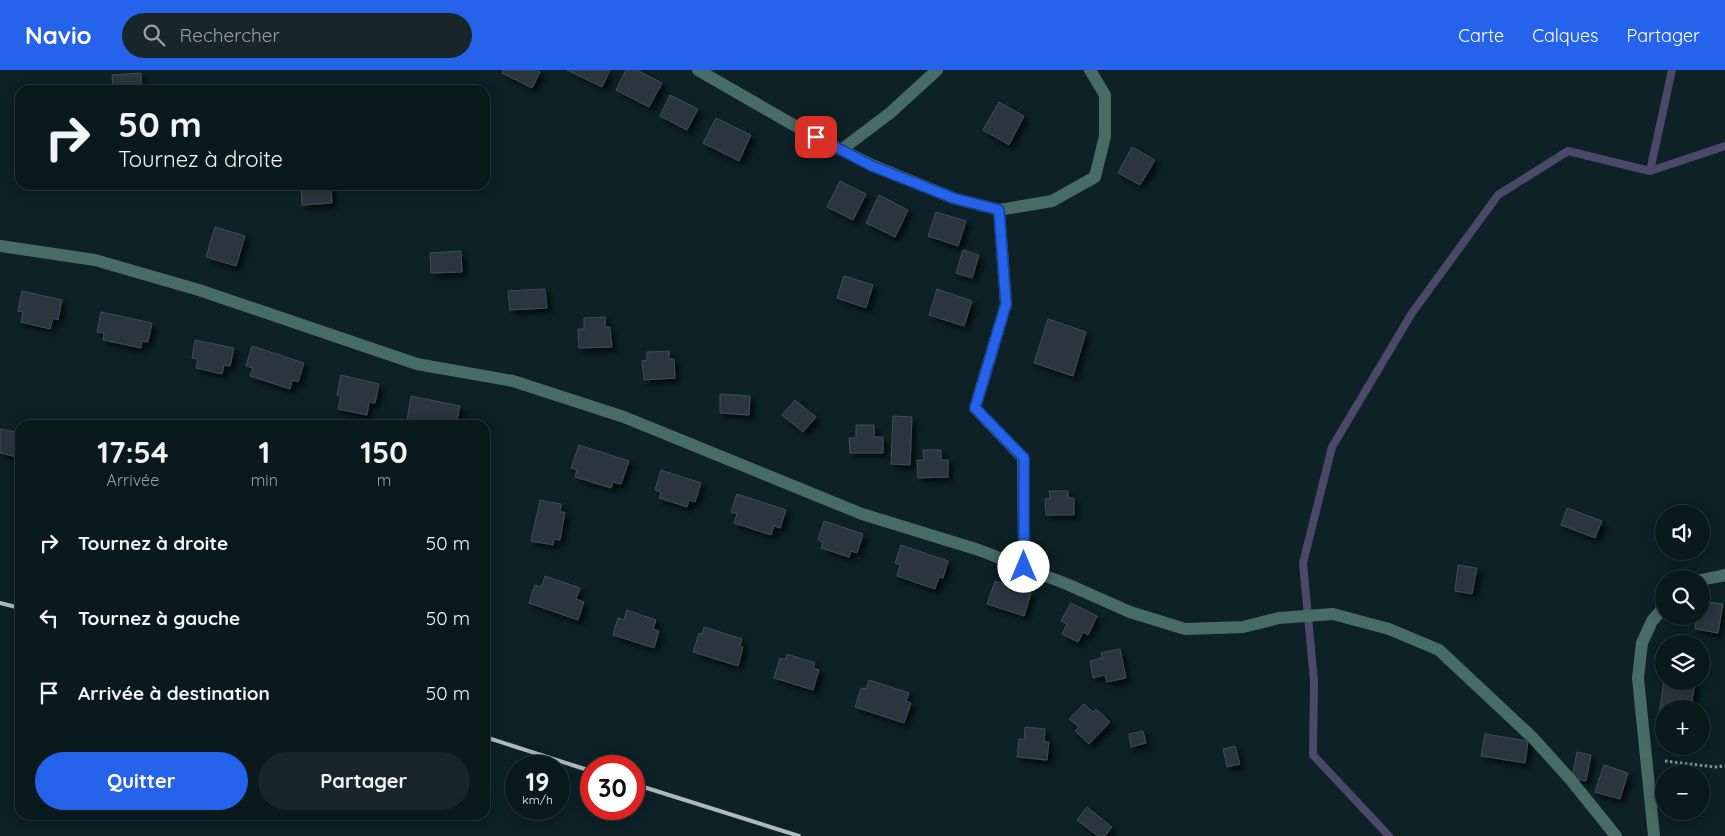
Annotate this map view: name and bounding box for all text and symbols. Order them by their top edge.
search box [122,13,472,58]
text: Navio [25,20,92,50]
icon: search [140,21,168,49]
text: Rechercher [180,23,280,47]
text: Carte [1458,24,1504,47]
text: Calques [1532,24,1599,47]
text: Partager [1627,24,1700,47]
text: 50 m [118,102,202,146]
icon: right [35,105,100,170]
pin [795,116,837,158]
icon: arrive [802,123,830,151]
text: Tournez à droite [118,145,283,173]
text: 17:54 [97,433,169,471]
text: 1 [259,433,270,471]
text: 150 [360,433,408,471]
text: Arrivée [107,470,159,490]
text: min [251,470,278,490]
text: m [377,470,391,490]
map controls [1655,505,1710,820]
button: sound [1655,505,1710,560]
icon: right [35,529,63,557]
text: Tournez à droite [78,531,228,555]
text: 50 m [426,531,470,555]
position arrow [997,540,1049,592]
button: search [1655,570,1710,625]
icon: left [35,604,63,632]
text: Tournez à gauche [78,606,240,630]
text: 50 m [426,606,470,630]
button: layers [1655,635,1710,690]
icon: arrive [35,679,63,707]
text: Arrivée à destination [78,681,270,705]
text: 50 m [426,681,470,705]
button: + [1655,700,1710,755]
button: Quitter [35,752,248,810]
button: Partager [258,752,470,810]
speed limit sign: 30 [580,755,645,820]
button: − [1655,765,1710,820]
text: 19 [526,766,549,797]
text: km/h [522,792,553,807]

